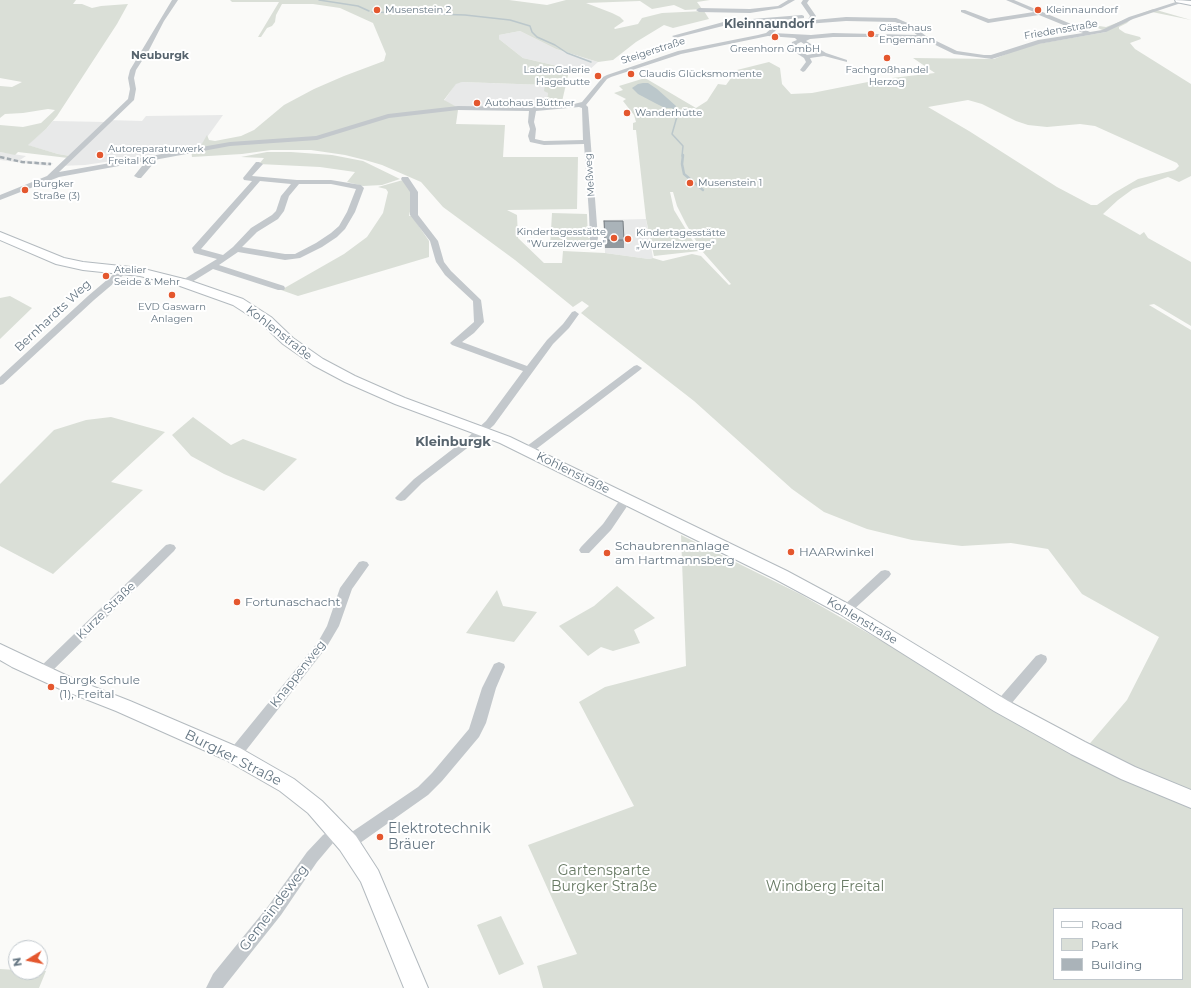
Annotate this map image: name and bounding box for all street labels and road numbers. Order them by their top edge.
street label: Friedensstraße [1023,18,1099,42]
street label: Steigerstraße [619,35,687,67]
street label: Meßweg [582,153,598,197]
street label: Bernhardts Weg [12,277,94,355]
street label: Kohlenstraße [243,303,315,363]
street label: Kohlenstraße [534,449,612,497]
street label: Kurze Straße [73,579,139,643]
street label: Kohlenstraße [824,594,900,648]
street label: Knappenweg [267,638,329,710]
street label: Burgker Straße [182,726,284,790]
street label: Gemeindeweg [236,862,312,954]

